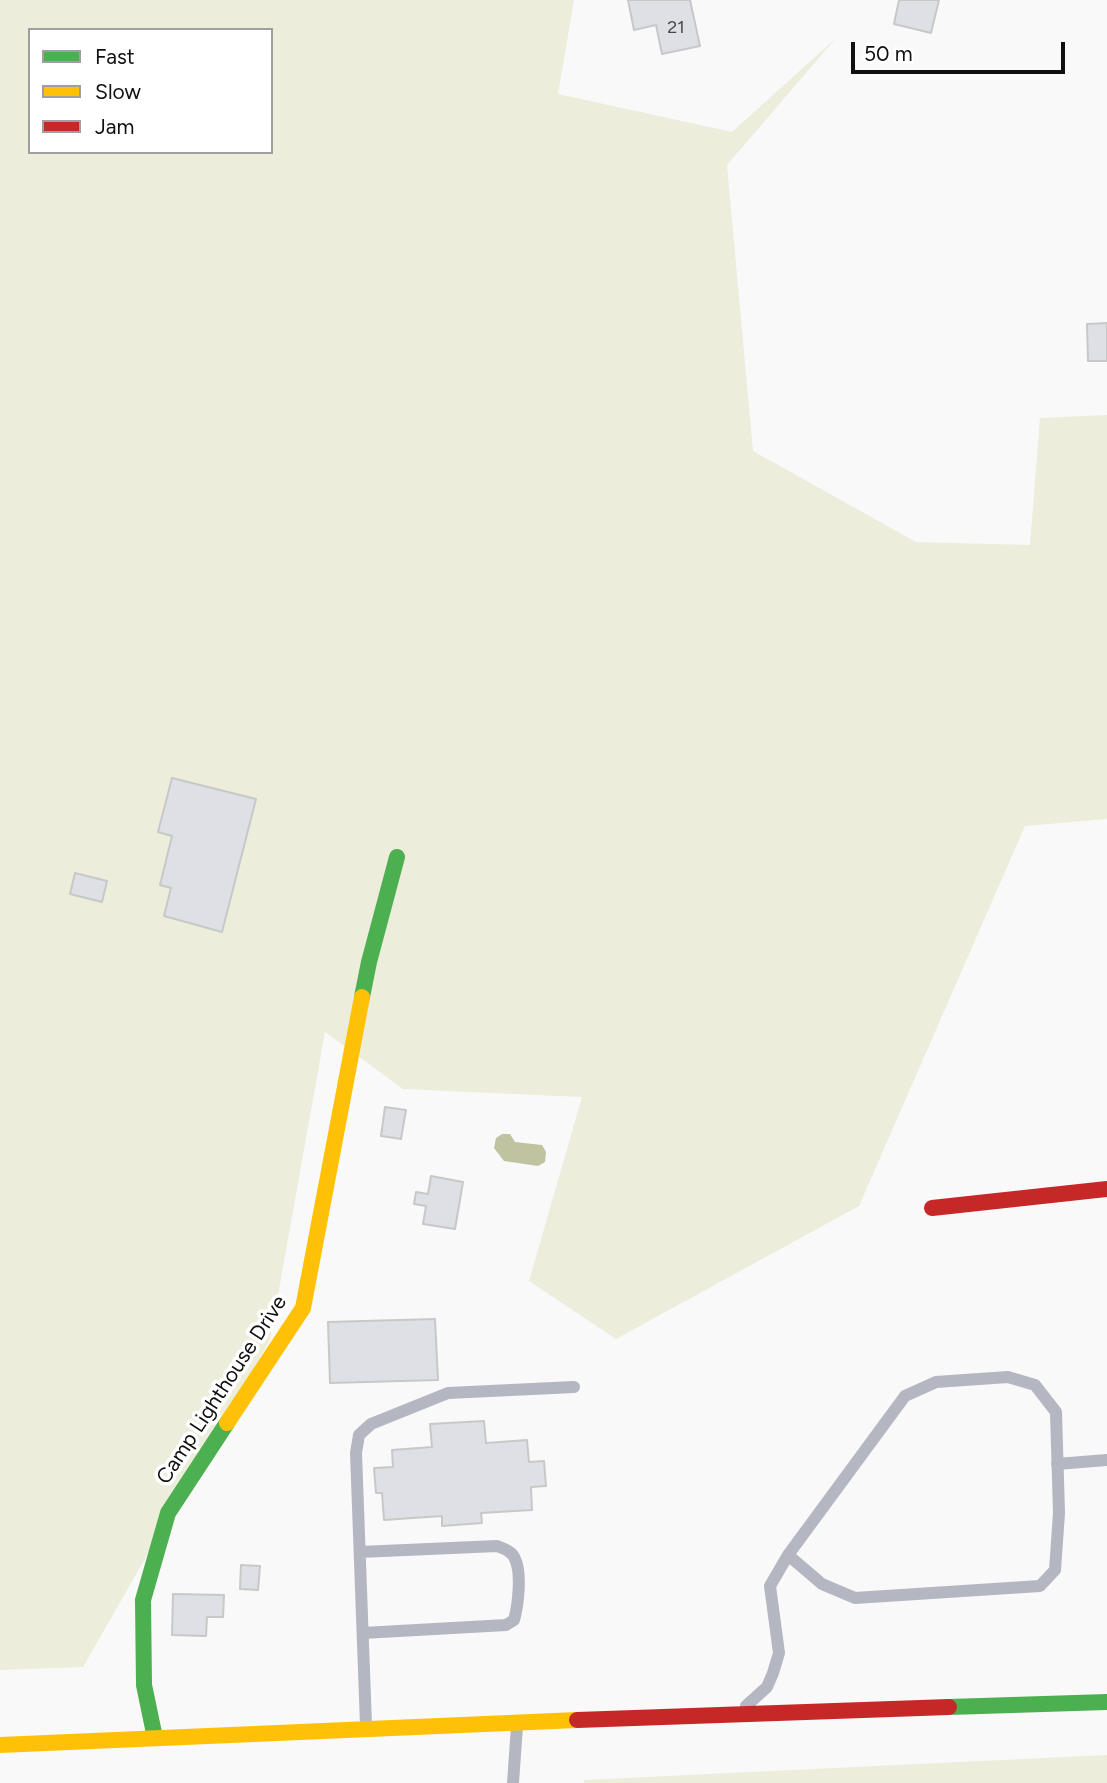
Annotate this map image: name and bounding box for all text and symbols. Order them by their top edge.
house number: 21 [667,17,685,39]
legend [28,28,273,154]
scale bar [855,28,1068,72]
text: 50 m [864,41,913,66]
text: Fast [95,44,135,69]
text: Slow [95,79,141,104]
text: Jam [95,114,134,139]
street label: Camp Lighthouse Drive [152,1291,292,1489]

